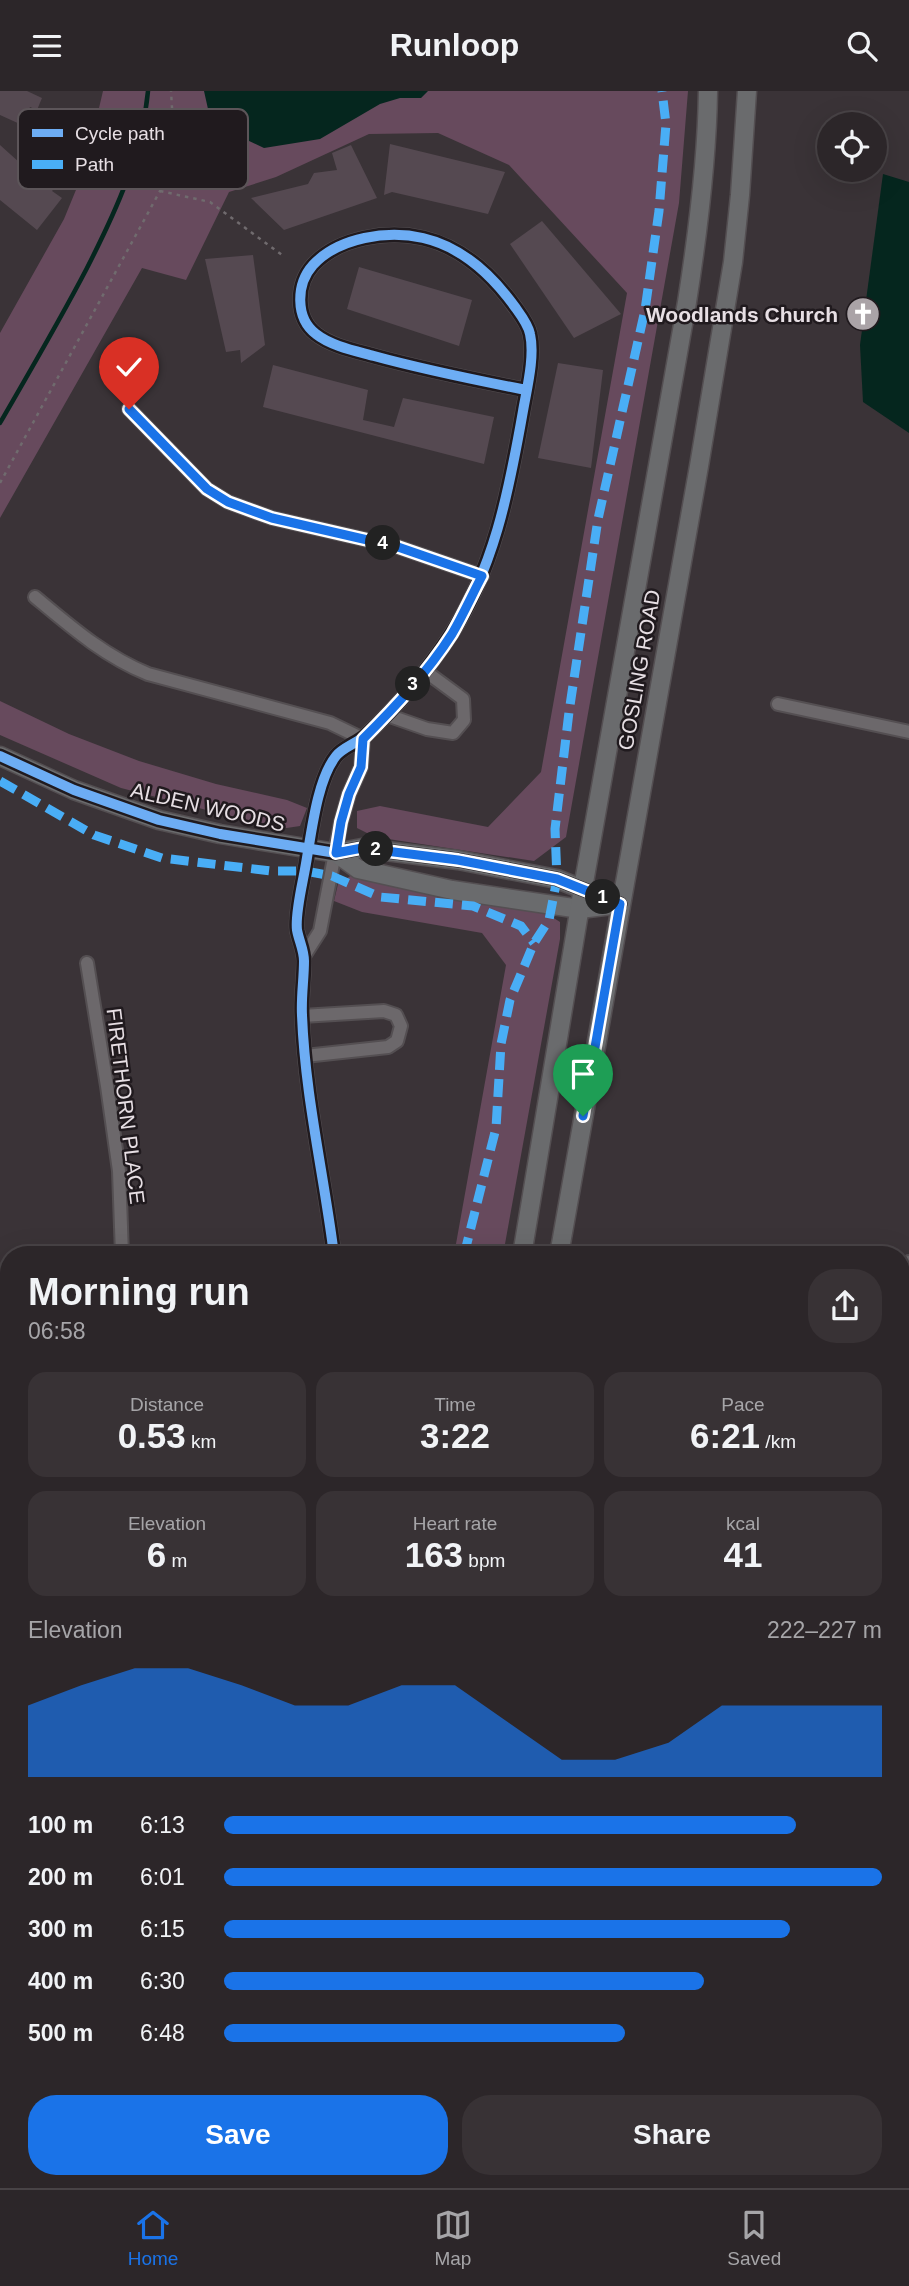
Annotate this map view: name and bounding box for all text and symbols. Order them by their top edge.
icon: menu [28,27,66,65]
text: Runloop [390,27,519,63]
icon: search [843,27,881,65]
legend [18,109,248,189]
map controls [817,112,887,182]
button: locate [817,112,887,182]
text: Cycle path [75,123,165,144]
text: Path [75,154,114,175]
church icon: Woodlands Church [844,295,882,333]
place label: Woodlands Church [646,303,838,326]
pin [99,337,159,409]
icon: check [110,348,148,386]
pin: 4 [366,525,400,561]
text: 4 [377,532,388,553]
street label: GOSLING ROAD [614,588,664,752]
pin: 3 [396,667,430,701]
text: 3 [407,673,418,694]
street label: ALDEN WOODS [129,778,287,836]
pin: 2 [358,831,394,867]
text: 2 [370,838,381,859]
pin: 1 [586,879,620,915]
text: 1 [597,886,608,907]
street label: FIRETHORN PLACE [103,1007,149,1205]
pin [553,1044,613,1116]
icon: arrive [564,1055,602,1093]
button: share [808,1269,882,1343]
text: Morning run [28,1271,250,1313]
text: 06:58 [28,1318,86,1344]
text: Distance [130,1394,204,1415]
text: Time [434,1394,476,1415]
text: Pace [721,1394,765,1415]
text: 0.53 [118,1416,186,1455]
text: 3:22 [420,1416,490,1455]
text: 6:21 [690,1416,760,1455]
text: km [186,1431,216,1452]
text: /km [760,1431,796,1452]
text: Elevation [128,1513,206,1534]
text: Heart rate [413,1513,497,1534]
text: kcal [726,1513,760,1534]
text: 6 [147,1535,166,1574]
text: 163 [405,1535,463,1574]
text: 41 [724,1535,762,1574]
text: m [166,1550,187,1571]
text: bpm [463,1550,505,1571]
text: Elevation [28,1617,123,1643]
text: 222–227 m [767,1617,882,1643]
text: 100 m [28,1812,93,1838]
text: 6:13 [140,1812,185,1838]
text: 200 m [28,1864,93,1890]
text: 6:01 [140,1864,185,1890]
text: 300 m [28,1916,93,1942]
text: 6:15 [140,1916,185,1942]
text: 400 m [28,1968,93,1994]
text: 6:30 [140,1968,185,1994]
text: 500 m [28,2020,93,2046]
text: 6:48 [140,2020,185,2046]
button: Save [28,2095,448,2175]
button: Share [462,2095,882,2175]
tab: Home [128,2206,178,2270]
tab: Map [434,2206,472,2270]
tab: Saved [727,2206,781,2270]

